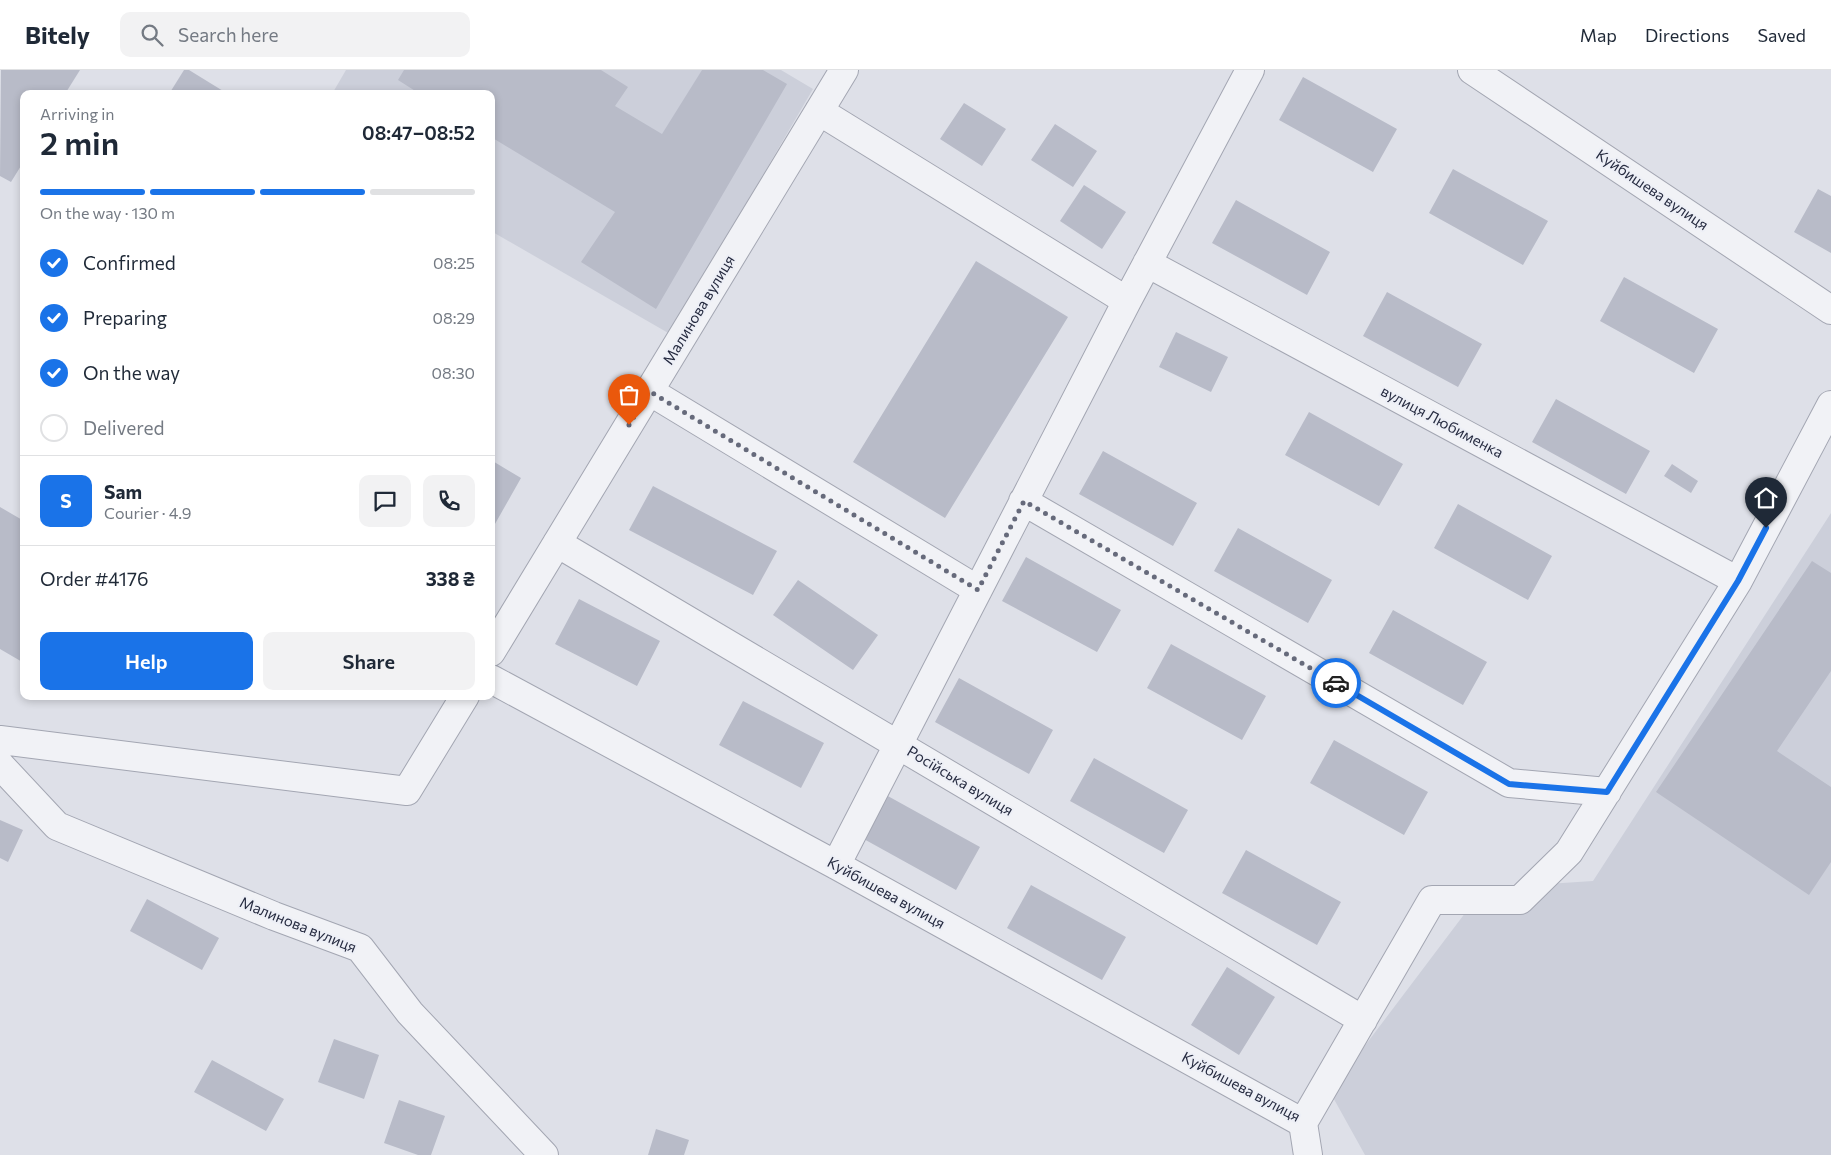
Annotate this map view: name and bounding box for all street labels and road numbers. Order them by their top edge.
street label: Куйбишева вулиця [1593,145,1712,233]
street label: Малинова вулиця [658,252,738,367]
street label: вулиця Любименка [1378,381,1507,461]
street label: Російська вулиця [904,741,1017,819]
street label: Куйбишева вулиця [825,852,948,932]
street label: Малинова вулиця [237,892,359,956]
street label: Куйбишева вулиця [1179,1047,1304,1125]

